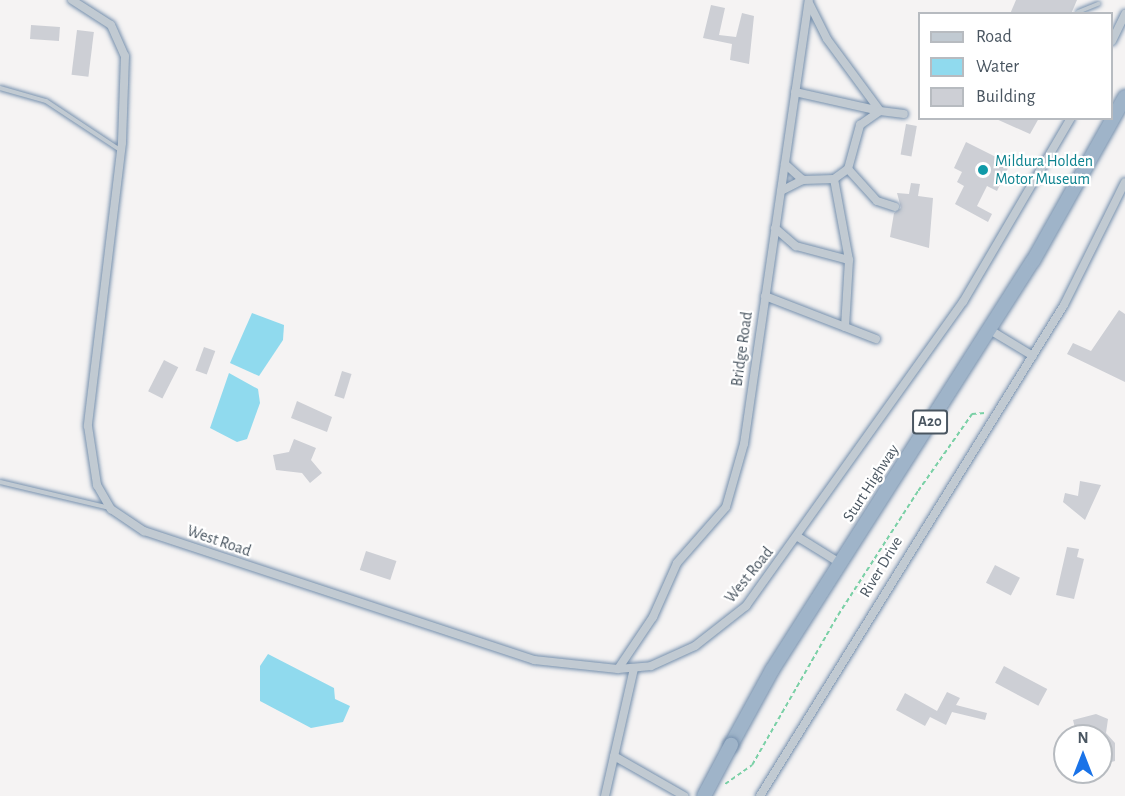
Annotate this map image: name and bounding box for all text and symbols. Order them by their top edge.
legend [918,12,1113,120]
text: Road [976,28,1012,46]
text: Water [976,58,1019,76]
text: Building [976,88,1035,106]
place label: Mildura Holden Motor Museum [995,151,1093,189]
marker: Mildura Holden Motor Museum [976,163,990,177]
street label: Bridge Road [727,310,757,388]
road number: A20 [912,410,948,434]
street label: Sturt Highway [839,441,903,525]
street label: West Road [184,521,254,561]
street label: River Drive [855,533,907,601]
street label: West Road [721,543,777,607]
north arrow [1053,724,1113,784]
text: N [1077,730,1089,746]

